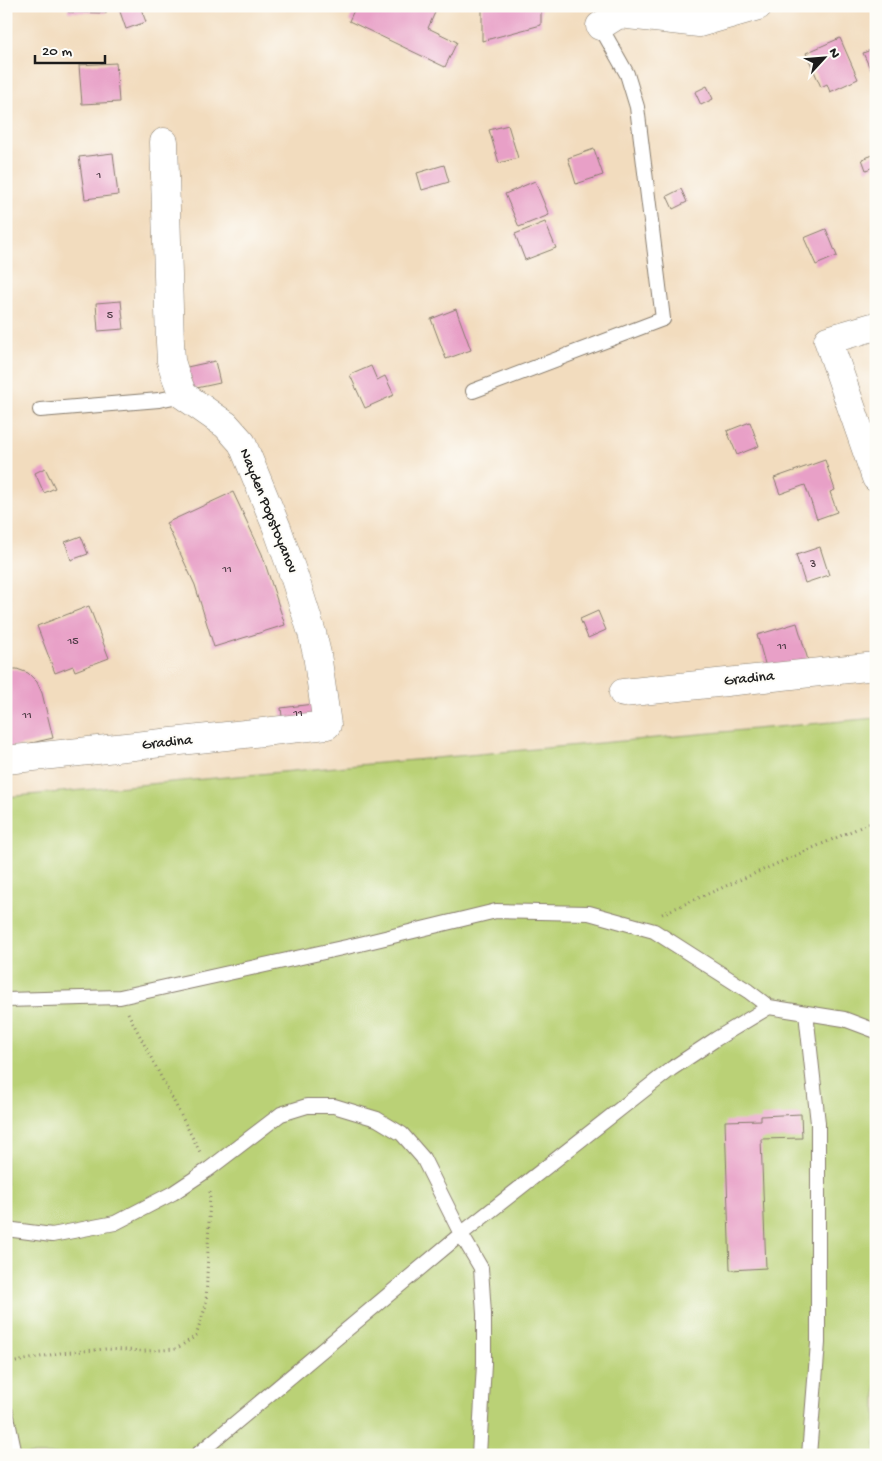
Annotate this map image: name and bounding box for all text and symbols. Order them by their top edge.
scale bar [35,32,105,64]
north arrow [800,32,850,82]
text: 20 m [42,43,72,61]
text: N [824,46,843,61]
house number: 1 [96,169,102,183]
house number: 5 [107,309,113,323]
street label: Nayden Popstoyanov [235,446,301,576]
house number: 3 [809,558,816,572]
house number: 11 [221,563,232,577]
house number: 15 [66,635,79,649]
house number: 11 [776,640,787,654]
street label: Gradina [723,667,776,691]
house number: 11 [292,707,303,721]
house number: 11 [21,709,32,723]
street label: Gradina [141,731,194,755]

